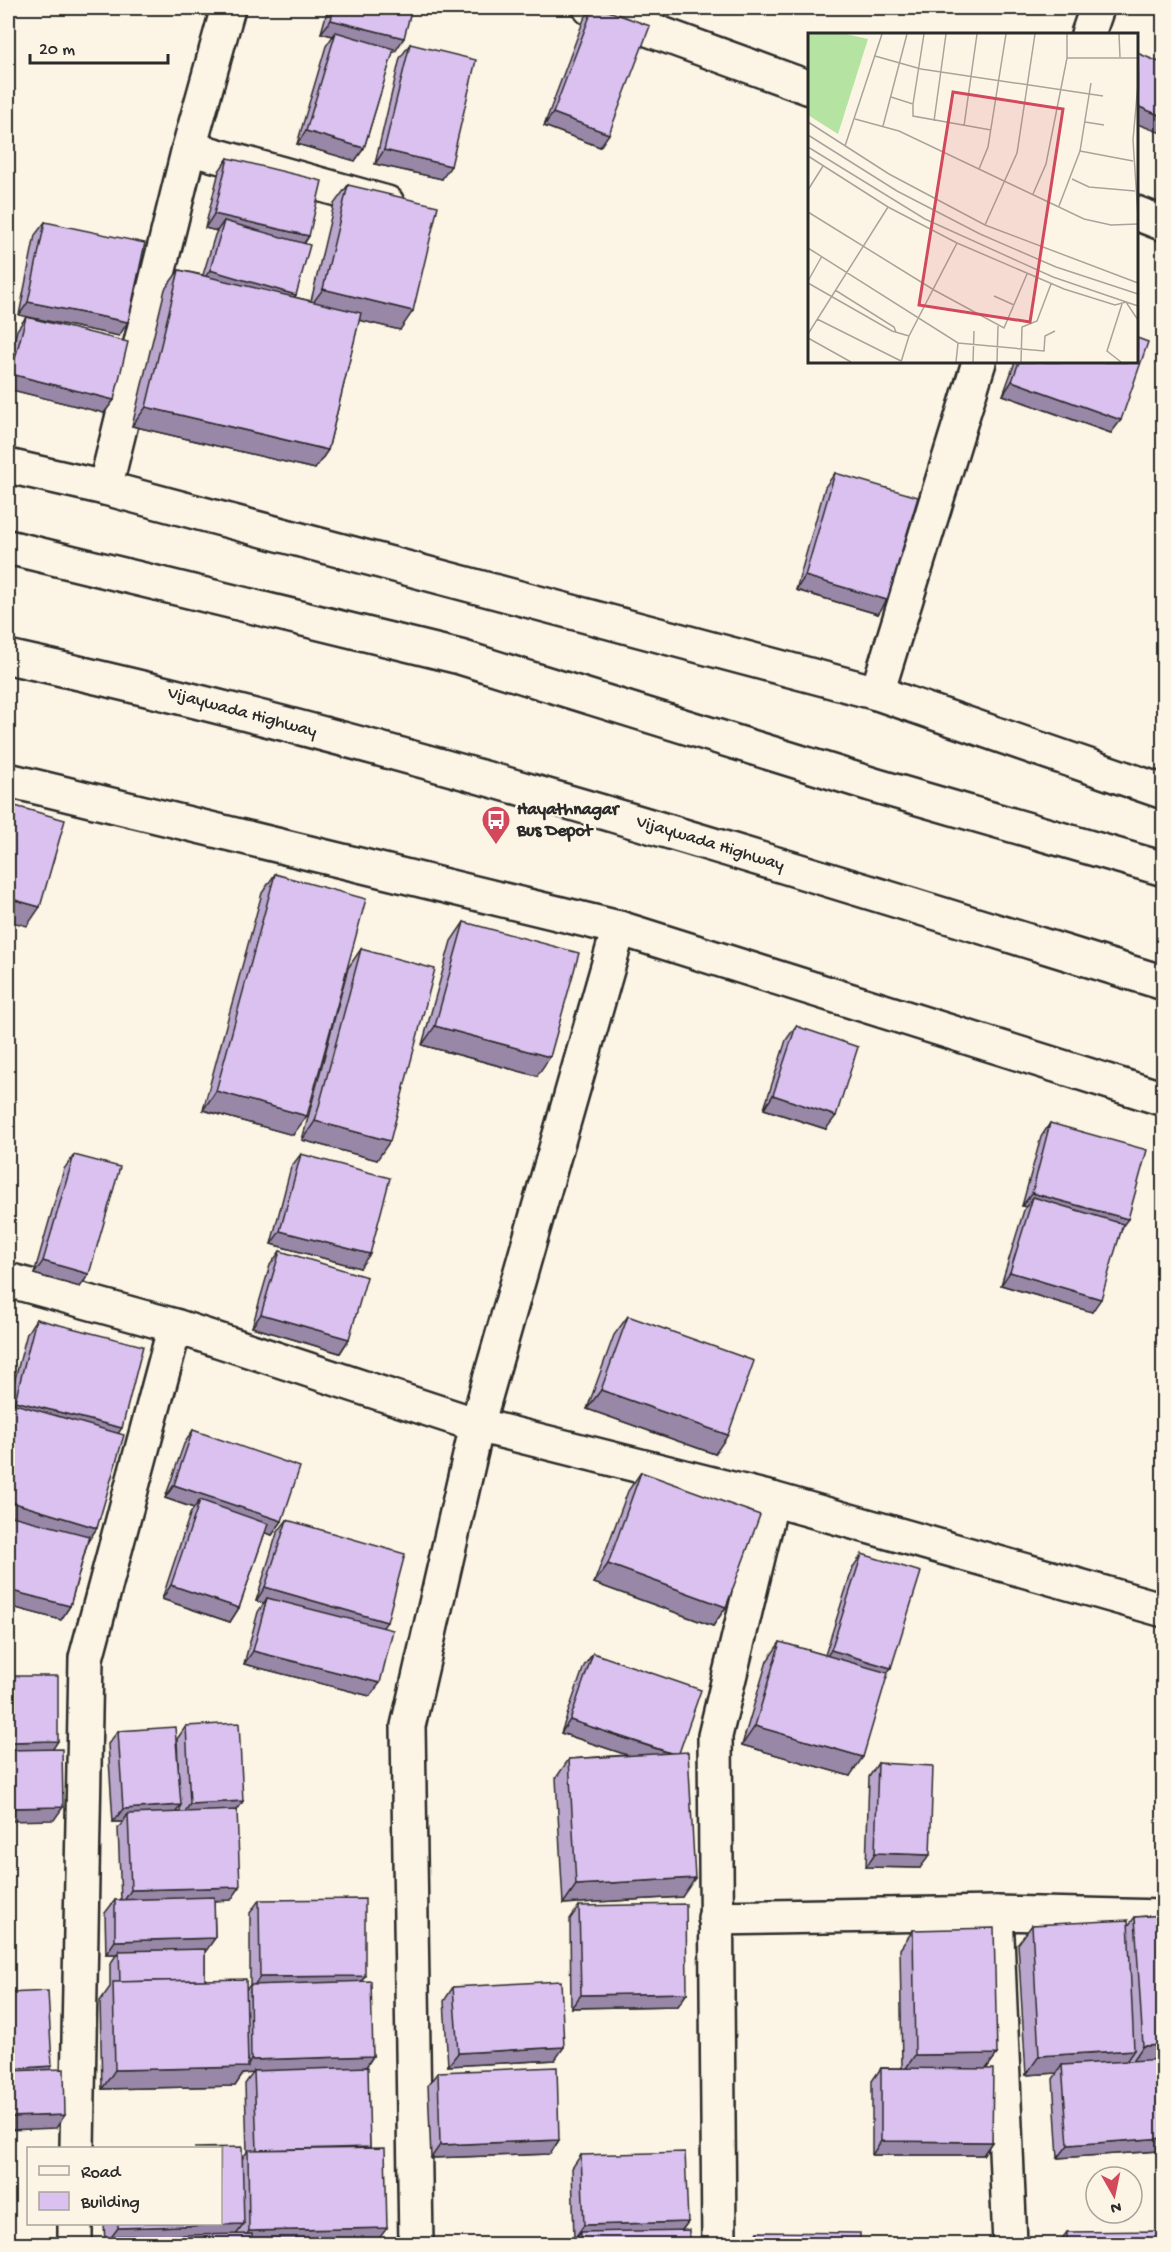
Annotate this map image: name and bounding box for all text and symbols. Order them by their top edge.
scale bar [30,27,168,65]
inset map [808,33,1138,363]
text: 20 m [39,40,75,61]
street label: Vijaywada Highway [164,683,319,743]
place label: Hayathnagar Bus Depot [516,800,621,842]
bus stop icon: Hayathnagar Bus Depot [480,804,512,846]
street label: Vijaywada Highway [633,811,787,877]
legend [27,2147,222,2225]
text: Road [81,2163,122,2184]
north arrow [1084,2165,1144,2225]
text: Building [80,2193,140,2214]
text: N [1109,2196,1122,2217]

